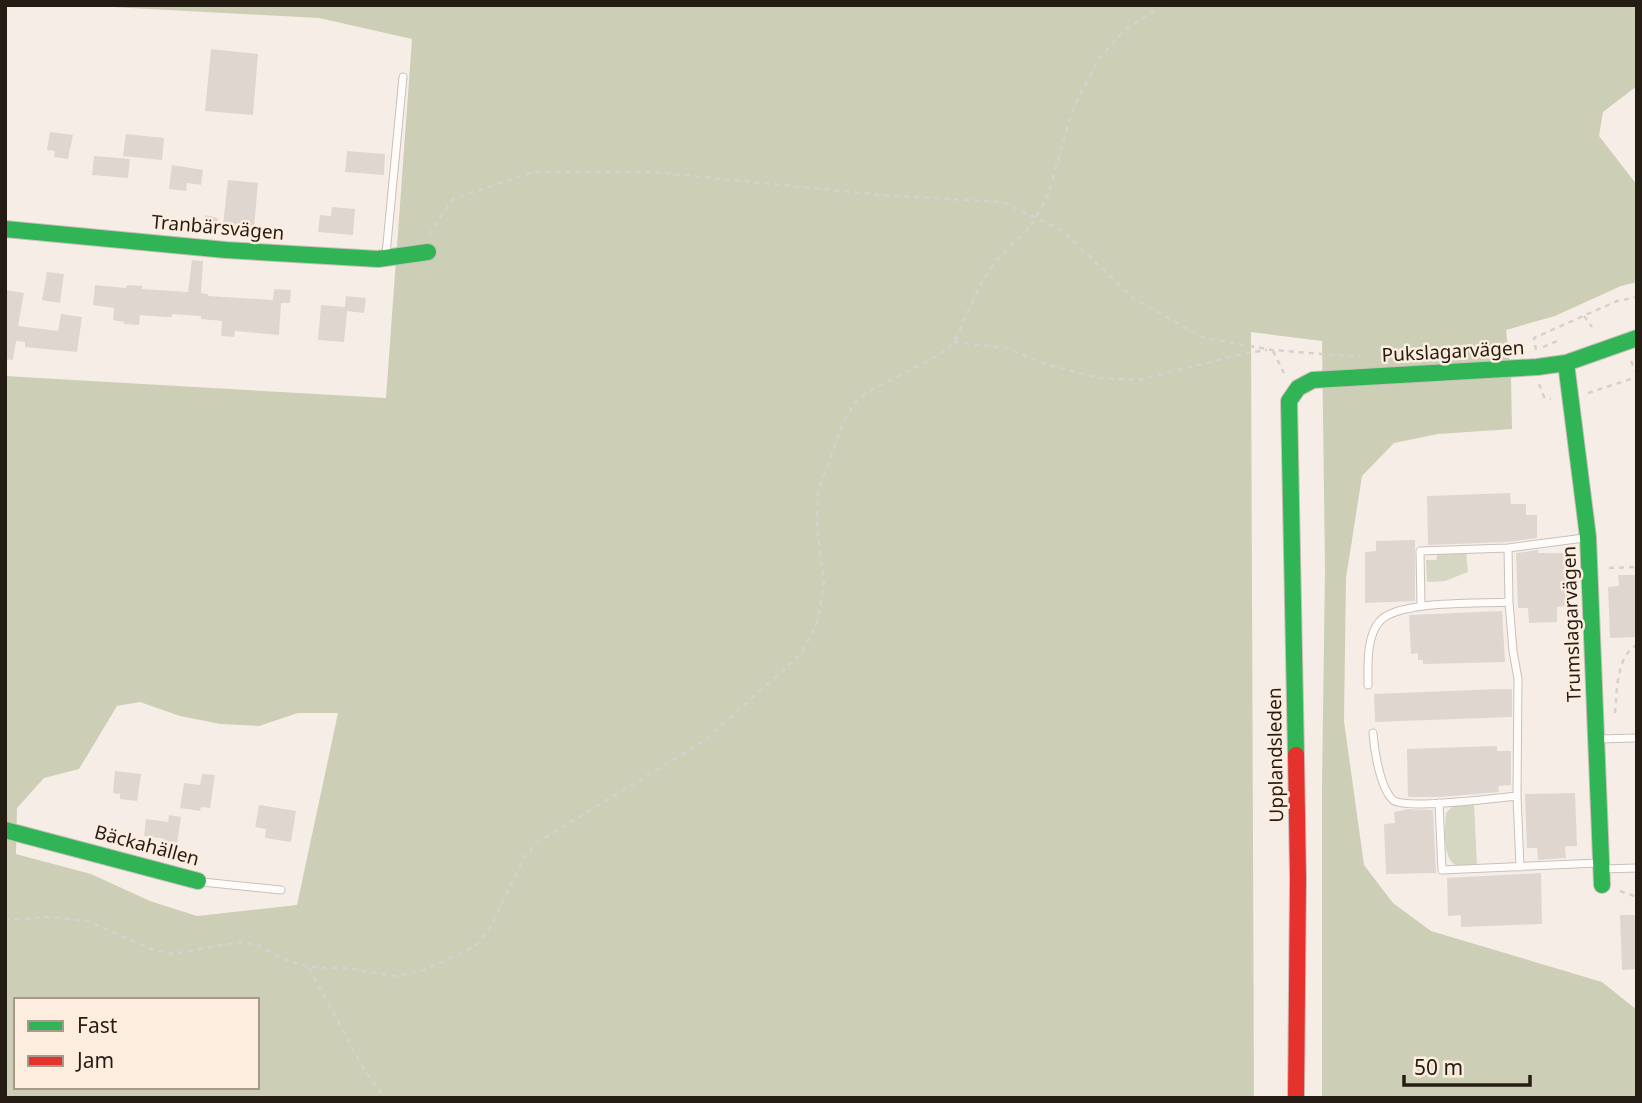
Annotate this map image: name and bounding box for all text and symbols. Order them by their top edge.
street label: Tranbärsvägen [151,208,285,246]
street label: Pukslagarvägen [1381,334,1525,368]
street label: Trumslagarvägen [1555,545,1587,703]
street label: Upplandsleden [1261,687,1289,823]
street label: Bäckahällen [92,819,202,871]
legend [14,998,259,1089]
text: Fast [77,1011,118,1039]
scale bar [1404,1044,1530,1088]
text: Jam [75,1046,114,1074]
text: 50 m [1414,1053,1463,1081]

